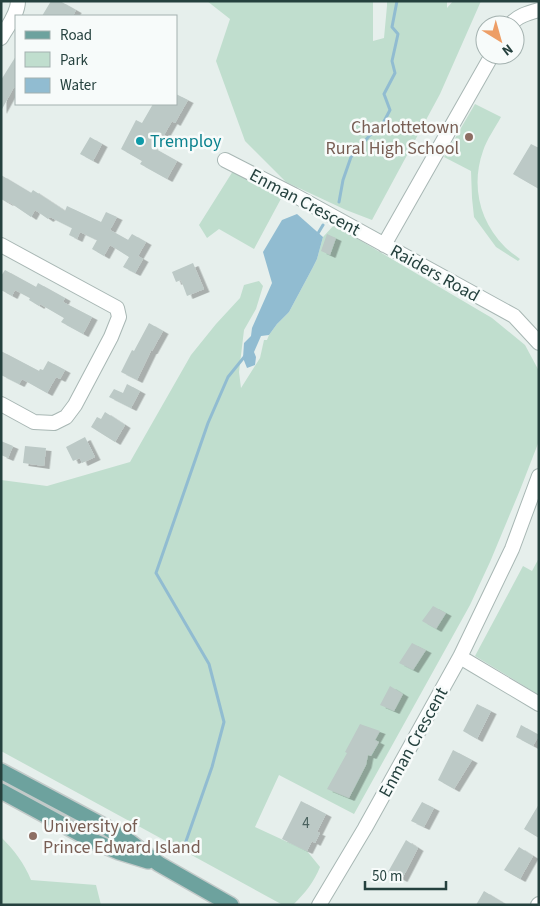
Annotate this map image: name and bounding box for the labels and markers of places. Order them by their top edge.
place label: Charlottetown Rural High School [326,115,459,161]
place label: Tremploy [150,129,222,154]
marker: Charlottetown Rural High School [463,131,475,143]
marker: Tremploy [134,135,146,147]
place label: University of Prince Edward Island [43,814,201,860]
marker: University of Prince Edward Island [27,830,39,842]

